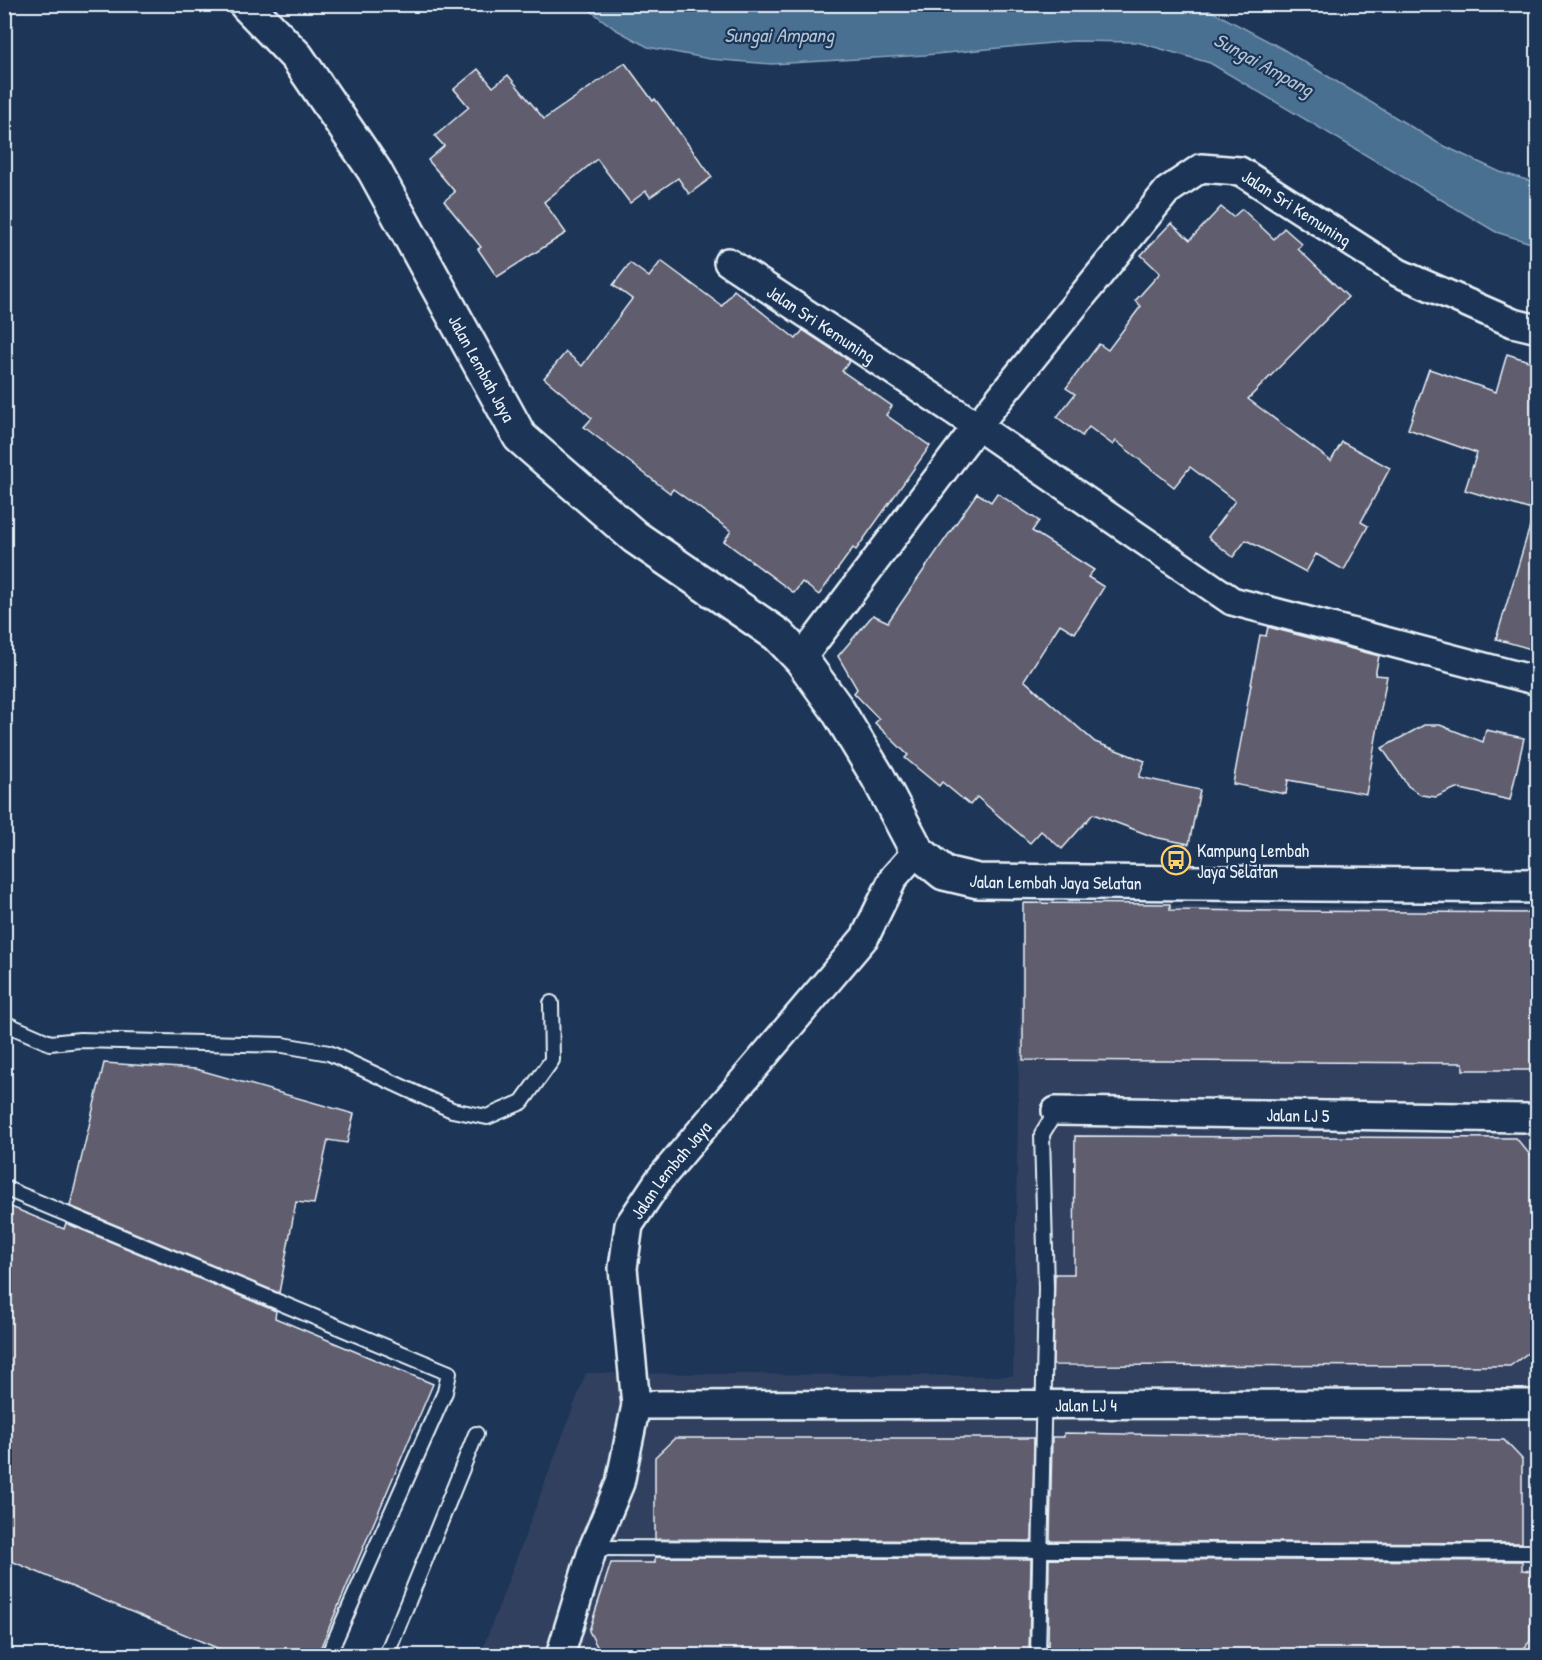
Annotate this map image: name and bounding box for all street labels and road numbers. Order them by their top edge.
street label: Jalan Sri Kemuning [1237,163,1357,252]
street label: Jalan Sri Kemuning [762,279,881,369]
street label: Jalan Lembah Jaya [443,310,522,426]
street label: Jalan Lembah Jaya Selatan [968,867,1142,895]
street label: Jalan LJ 5 [1266,1102,1330,1128]
street label: Jalan Lembah Jaya [624,1115,717,1224]
street label: Jalan LJ 4 [1055,1392,1117,1417]

